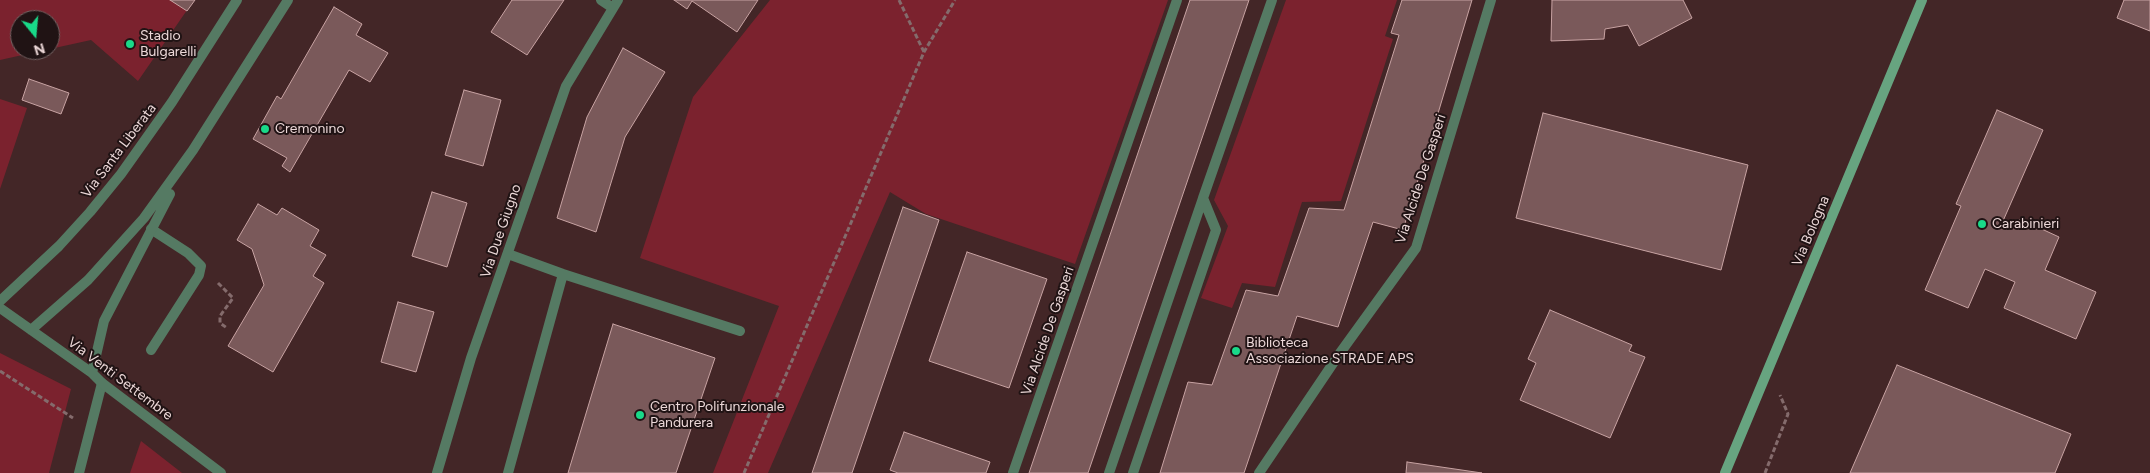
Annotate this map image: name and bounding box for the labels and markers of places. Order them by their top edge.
place label: Stadio Bulgarelli [140,28,197,60]
marker: Stadio Bulgarelli [124,38,136,50]
place label: Cremonino [275,121,344,137]
marker: Cremonino [259,123,271,135]
place label: Carabinieri [1992,216,2059,232]
marker: Carabinieri [1976,218,1988,230]
place label: Biblioteca Associazione STRADE APS [1246,335,1414,368]
marker: Biblioteca Associazione STRADE APS [1230,345,1242,357]
place label: Centro Polifunzionale Pandurera [650,399,784,432]
marker: Centro Polifunzionale Pandurera [634,409,646,421]

